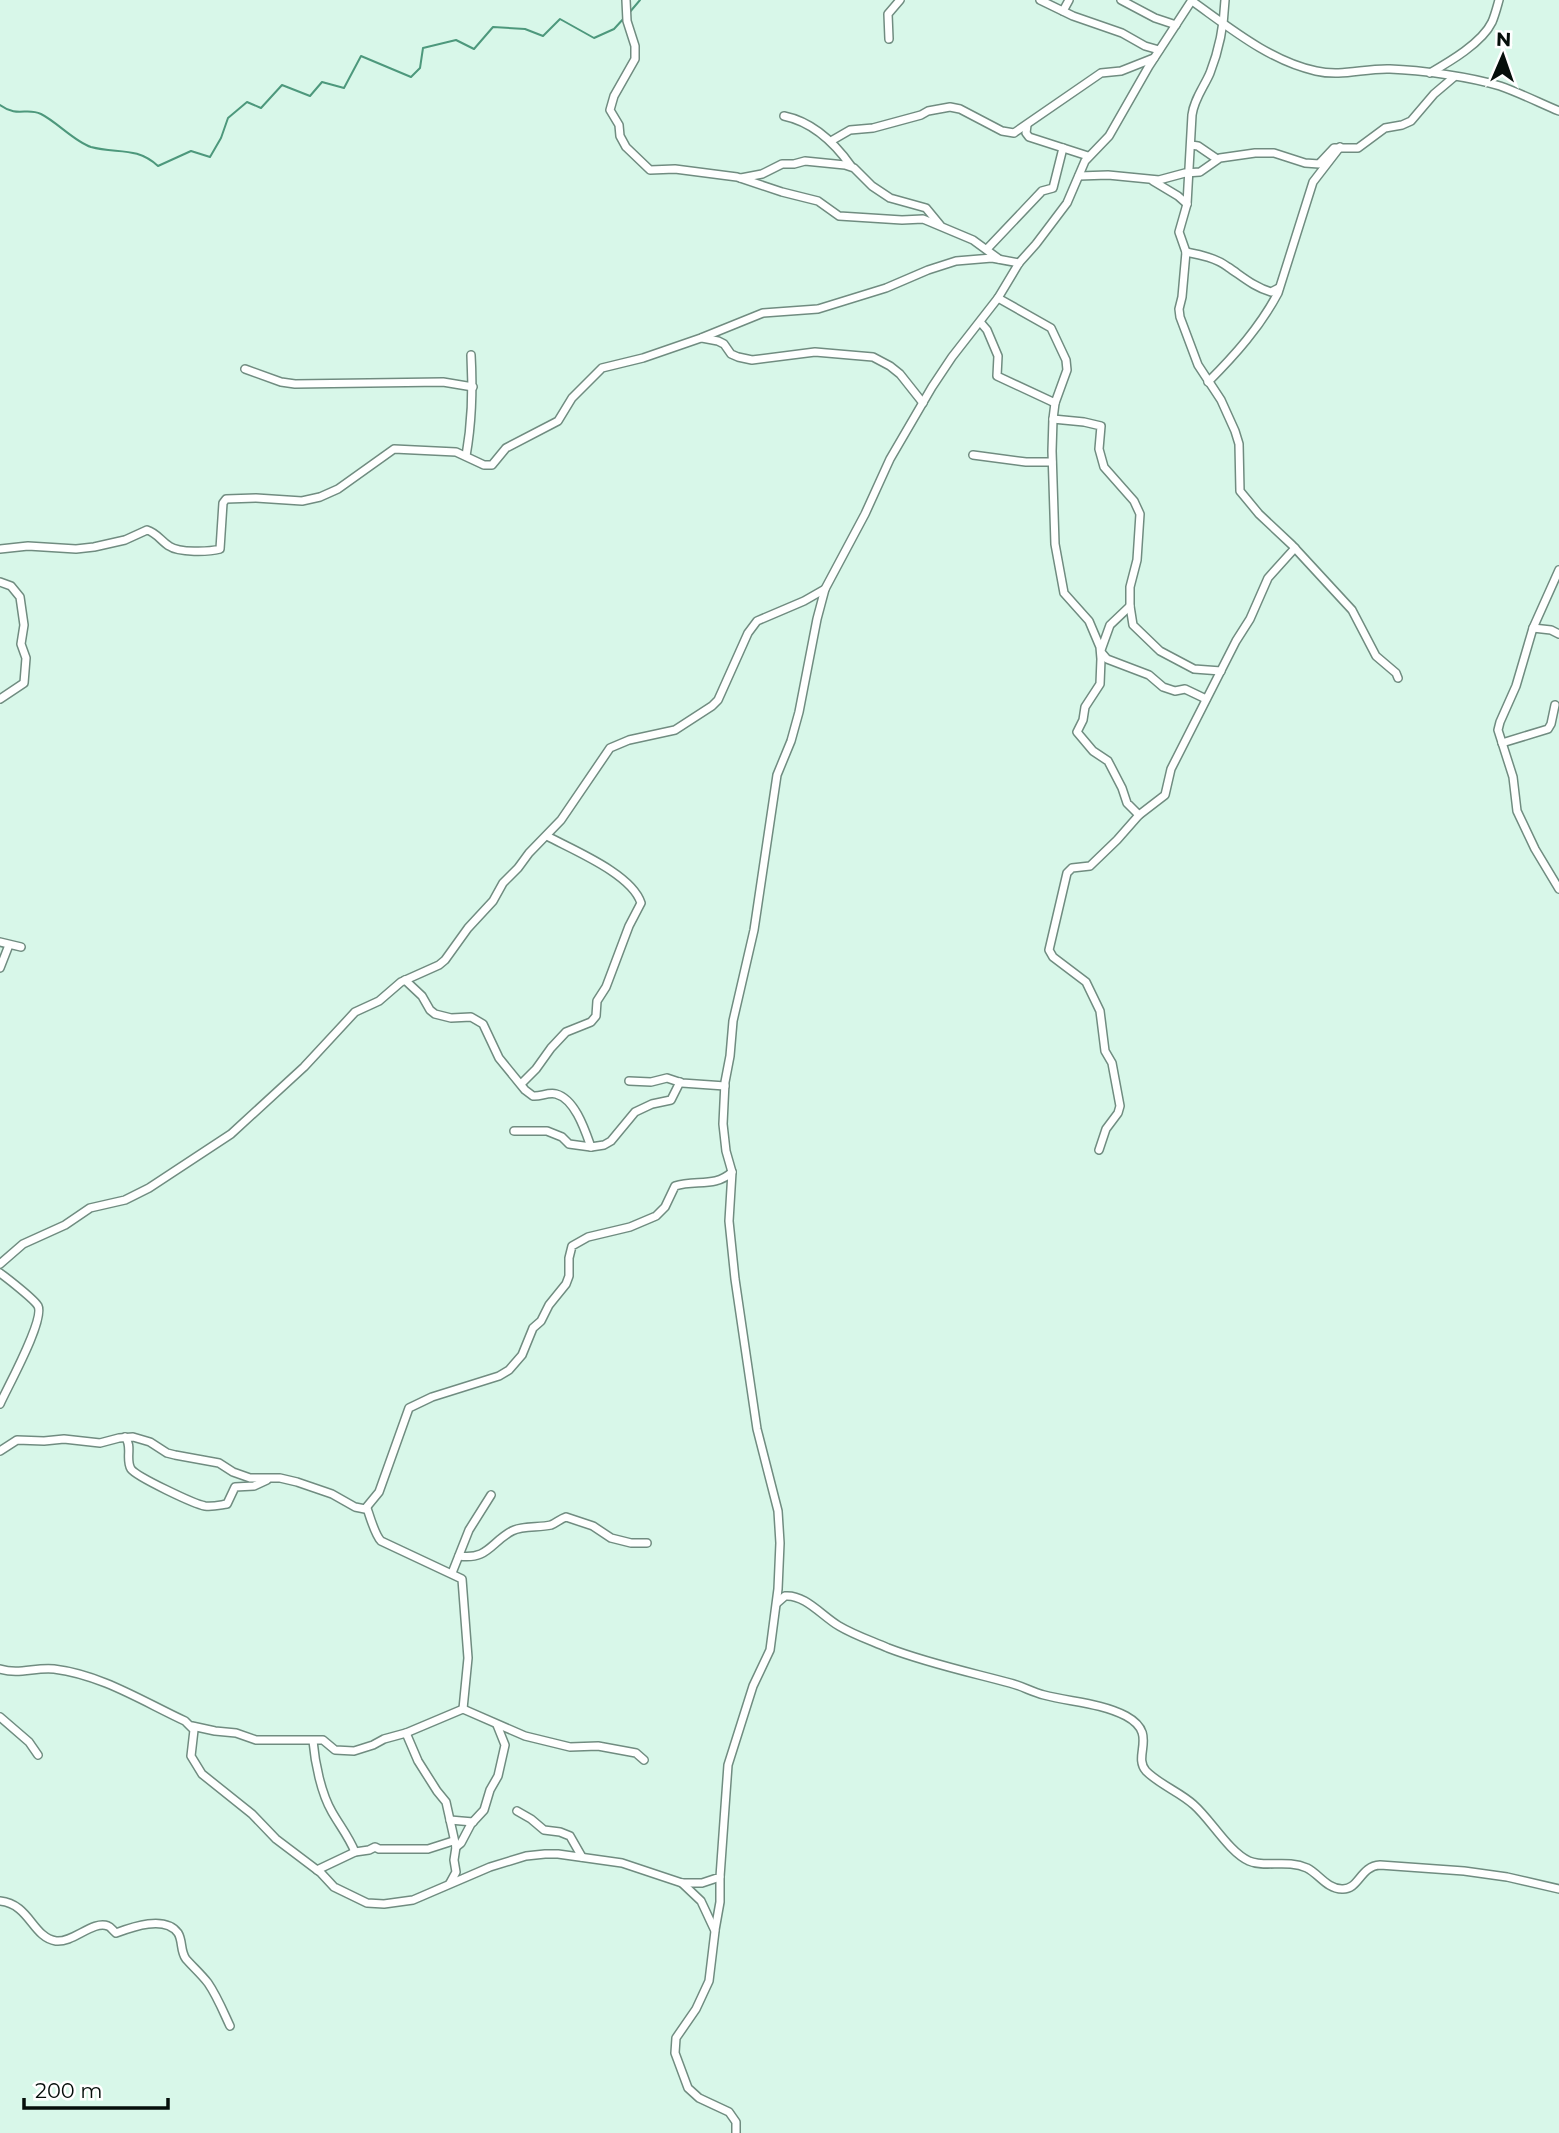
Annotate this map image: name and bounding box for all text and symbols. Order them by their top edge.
north arrow [1468,21,1538,91]
text: N [1495,28,1512,51]
scale bar [24,2066,168,2110]
text: 200 m [35,2078,102,2103]

